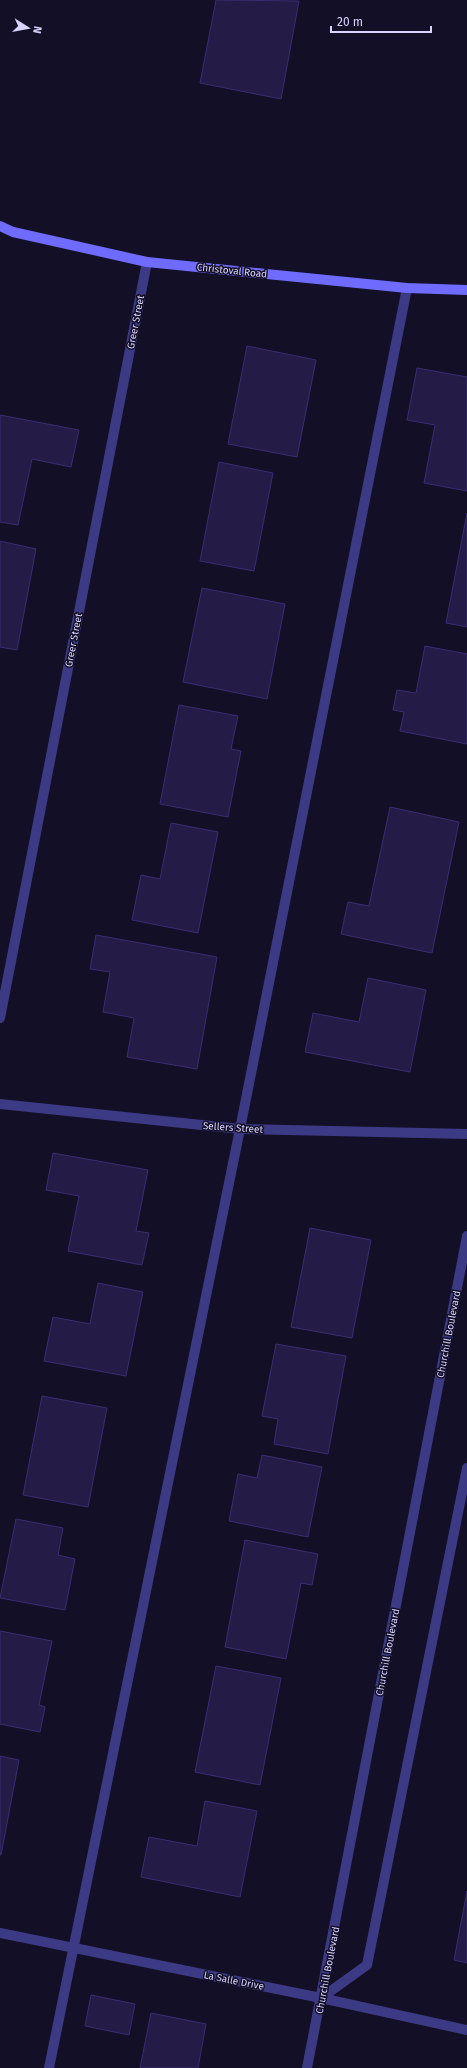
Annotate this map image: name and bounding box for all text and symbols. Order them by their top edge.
north arrow [8,8,48,48]
scale bar [331,8,431,34]
text: 20 m [337,15,363,29]
text: N [30,25,44,35]
street label: Christoval Road [196,261,268,281]
street label: Greer Street [125,294,147,350]
street label: Greer Street [63,612,85,668]
street label: Sellers Street [202,1120,264,1136]
street label: Churchill Boulevard [435,1290,463,1379]
street label: Churchill Boulevard [374,1608,402,1697]
street label: Churchill Boulevard [314,1926,342,2015]
street label: La Salle Drive [203,1969,265,1993]

